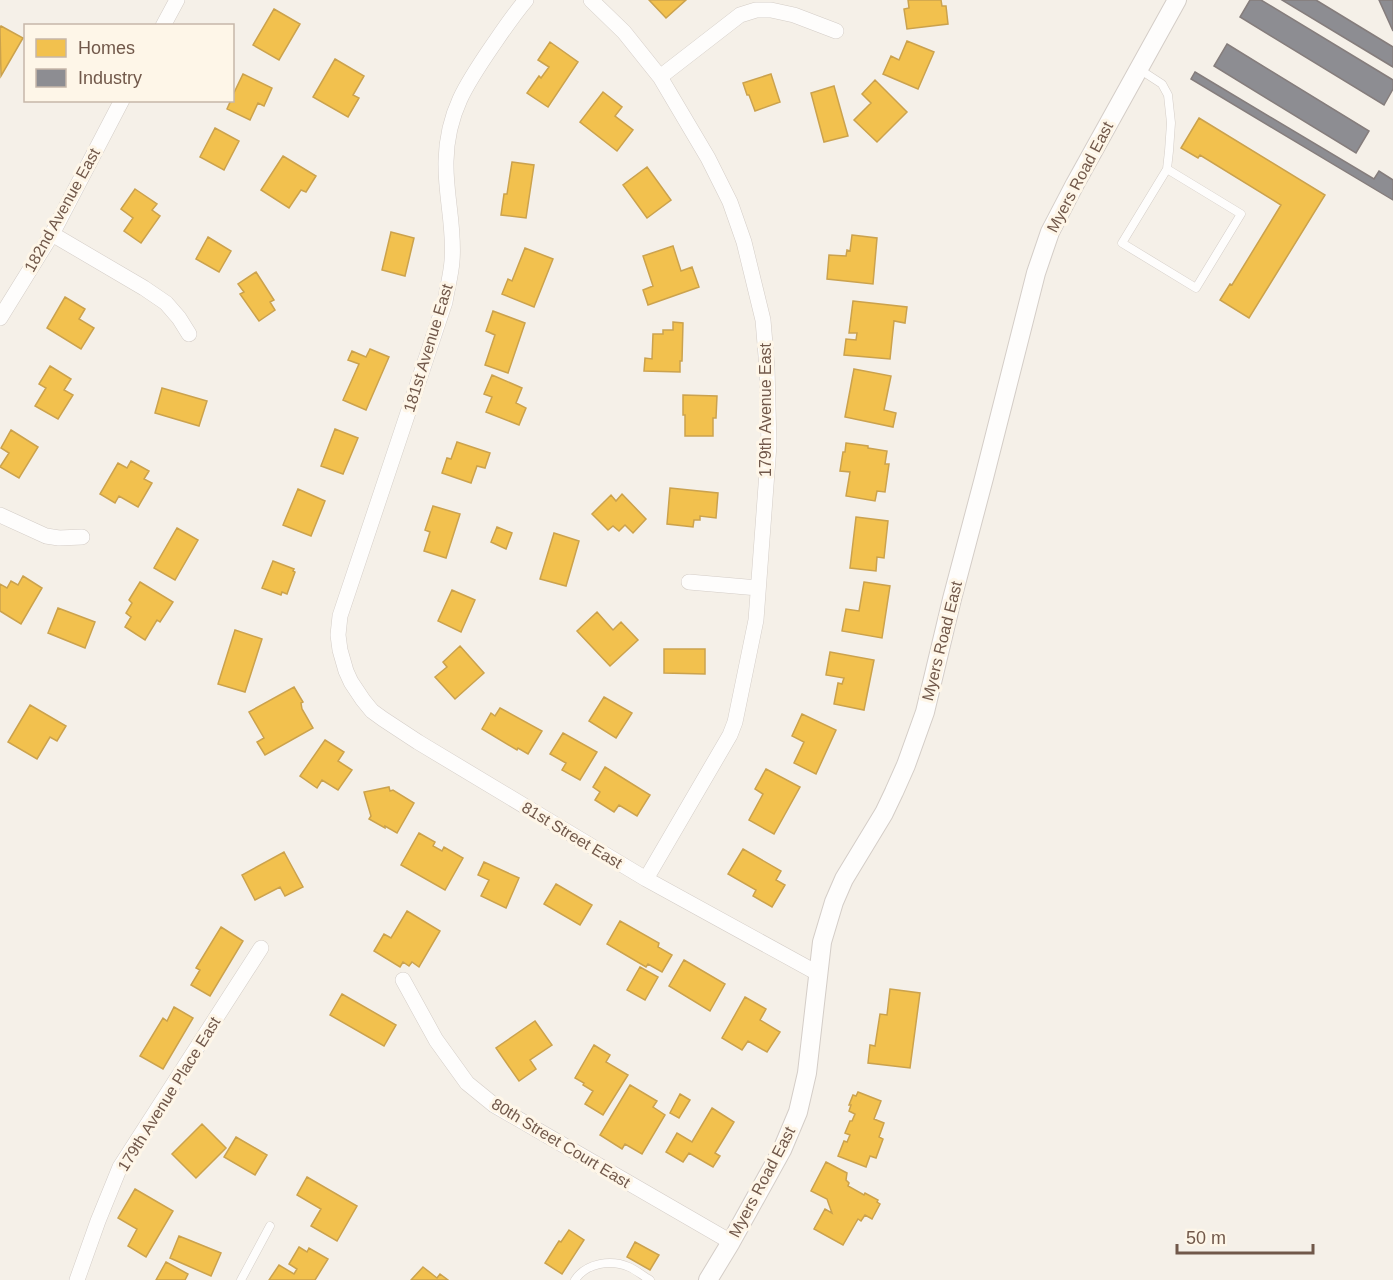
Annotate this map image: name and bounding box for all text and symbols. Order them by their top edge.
legend [24,24,234,102]
text: Homes [78,38,135,58]
text: Industry [78,68,142,88]
street label: Myers Road East [1044,118,1117,235]
street label: 182nd Avenue East [21,145,103,275]
street label: 181st Avenue East [400,281,456,414]
street label: 179th Avenue East [757,342,774,477]
street label: Myers Road East [919,579,965,703]
street label: 81st Street East [519,798,626,872]
street label: 179th Avenue Place East [114,1013,224,1174]
street label: 80th Street Court East [489,1095,634,1191]
street label: Myers Road East [726,1123,799,1240]
scale bar [1177,1217,1314,1255]
text: 50 m [1186,1228,1226,1248]

